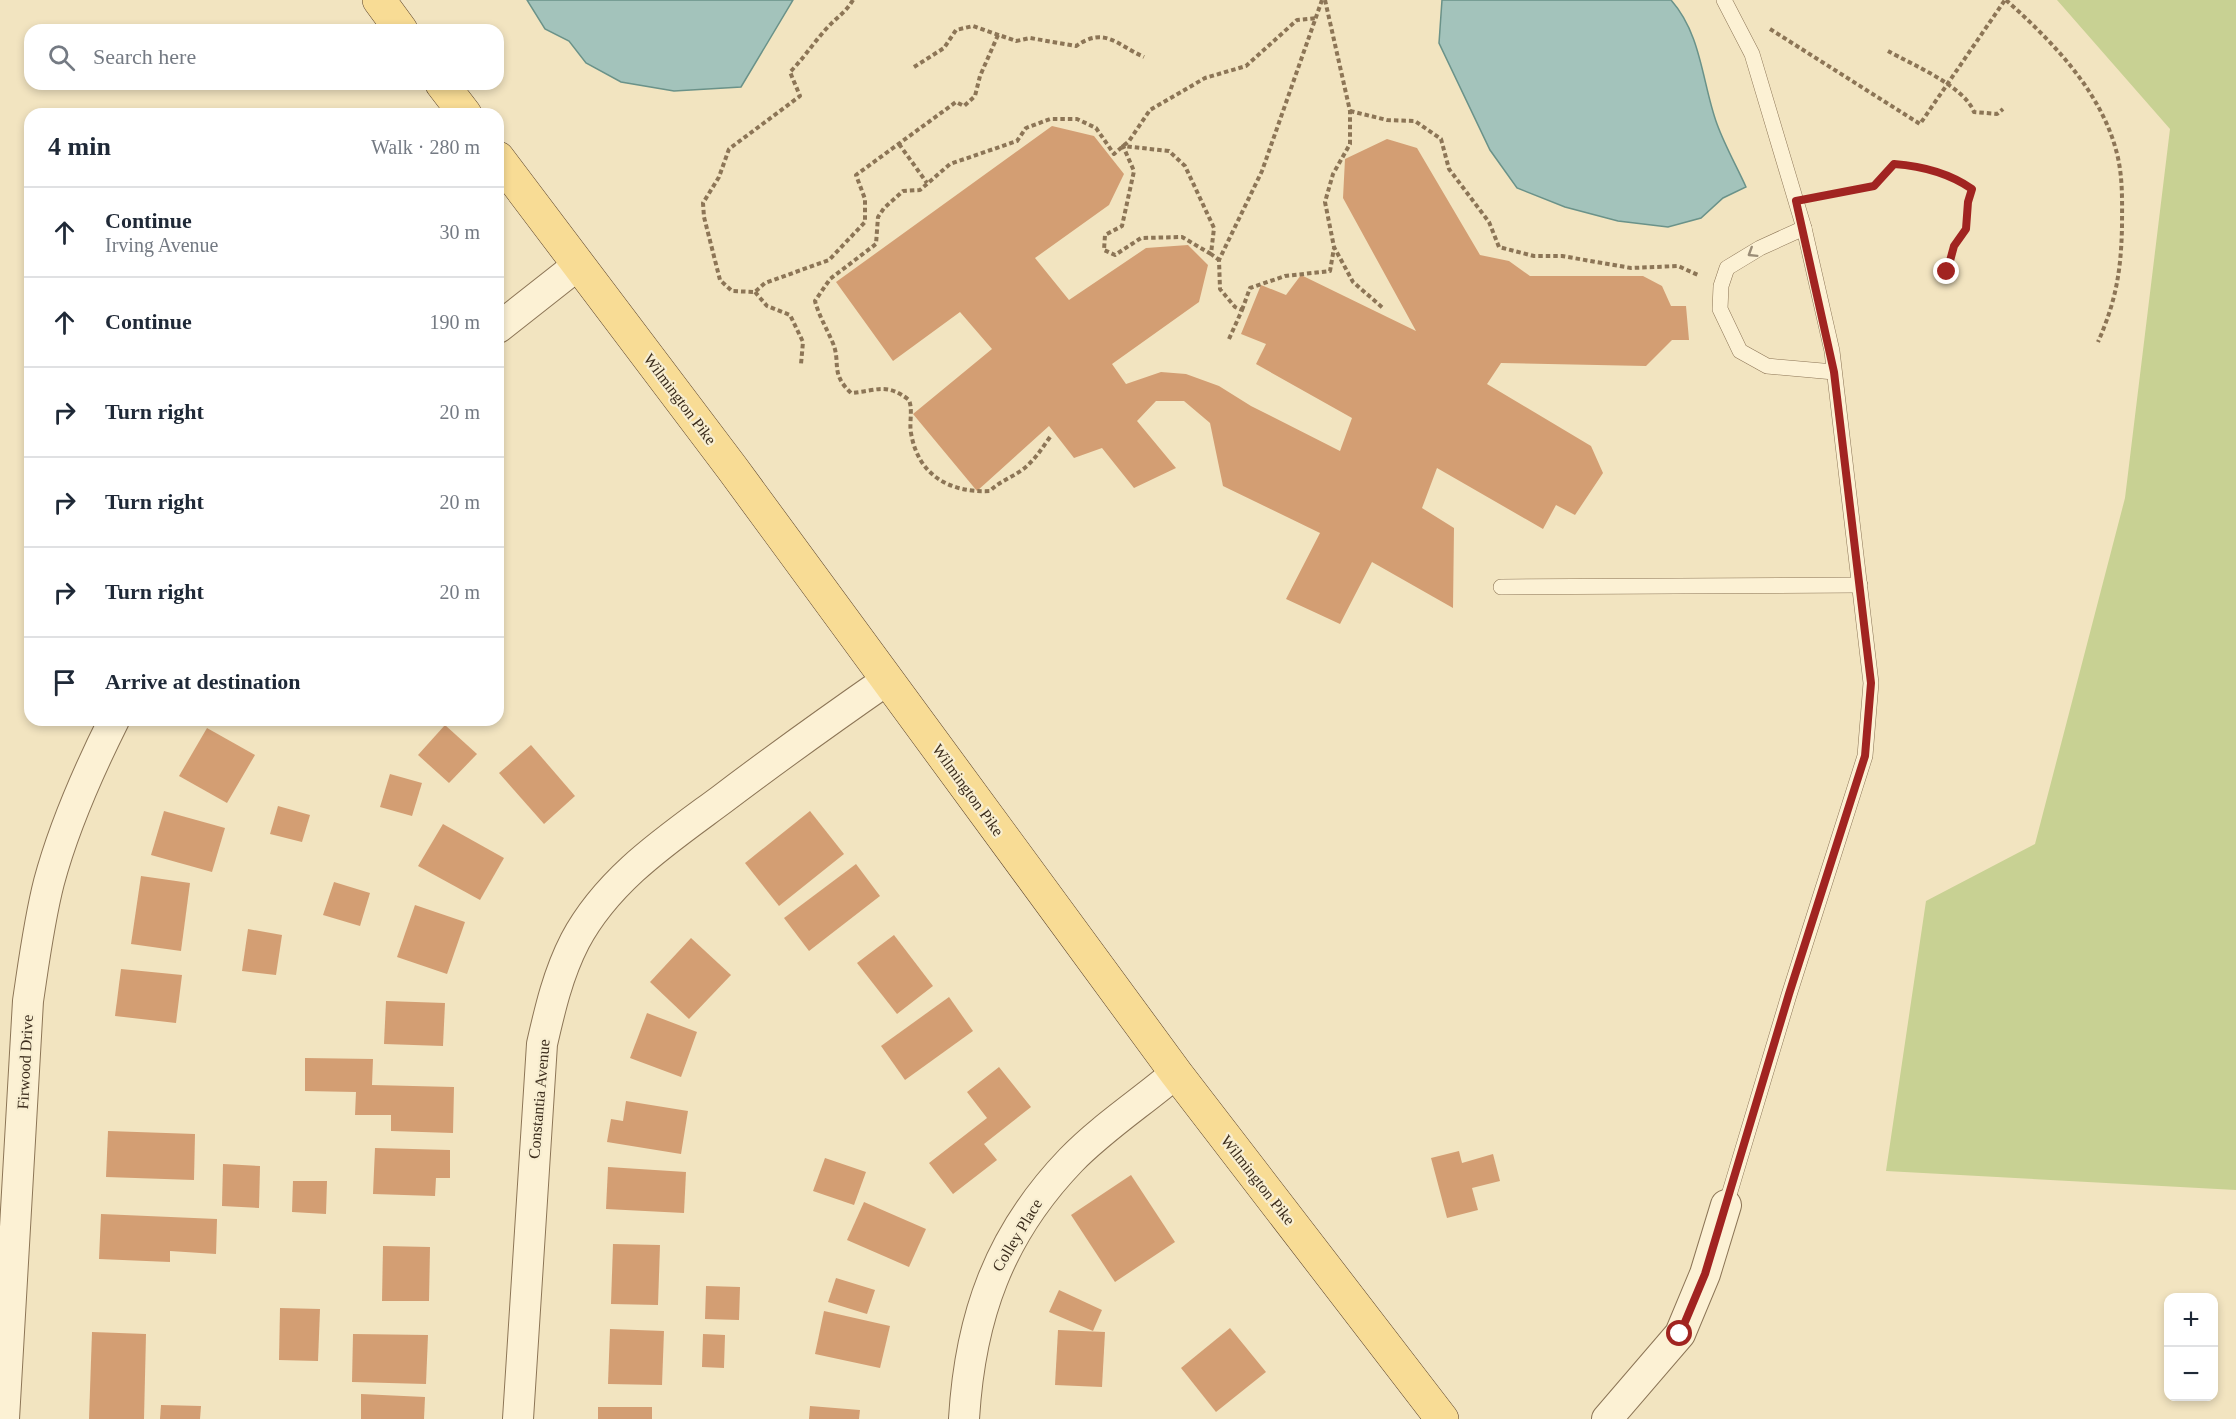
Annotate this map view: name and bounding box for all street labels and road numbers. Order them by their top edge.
street label: Wilmington Pike [640,350,720,448]
street label: Wilmington Pike [928,741,1007,840]
street label: Firwood Drive [14,1014,36,1110]
street label: Constantia Avenue [525,1038,553,1160]
street label: Wilmington Pike [1217,1132,1298,1229]
street label: Colley Place [989,1196,1046,1275]

